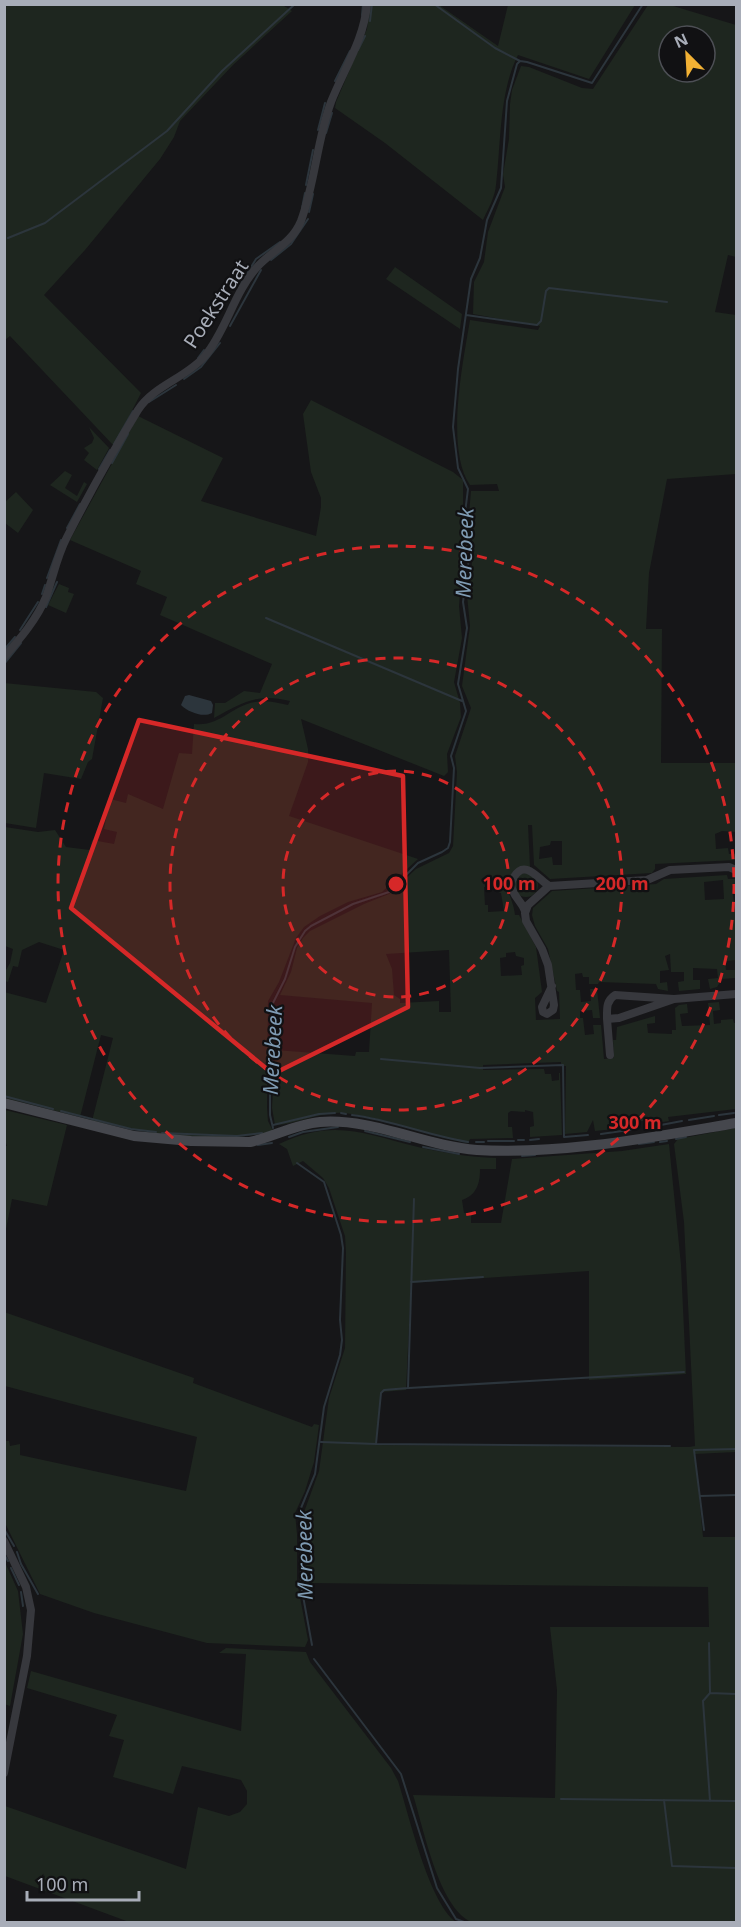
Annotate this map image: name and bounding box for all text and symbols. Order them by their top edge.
north arrow [657,24,717,84]
text: N [670,28,691,53]
street label: Poekstraat [177,254,254,353]
water label: Merebeek [448,506,480,598]
text: 100 m [482,871,536,895]
text: 200 m [595,871,649,895]
centre of rings [386,874,406,894]
water label: Merebeek [256,1003,288,1096]
text: 300 m [608,1110,662,1134]
water label: Merebeek [289,1508,319,1600]
scale bar [27,1864,140,1902]
text: 100 m [36,1872,88,1896]

